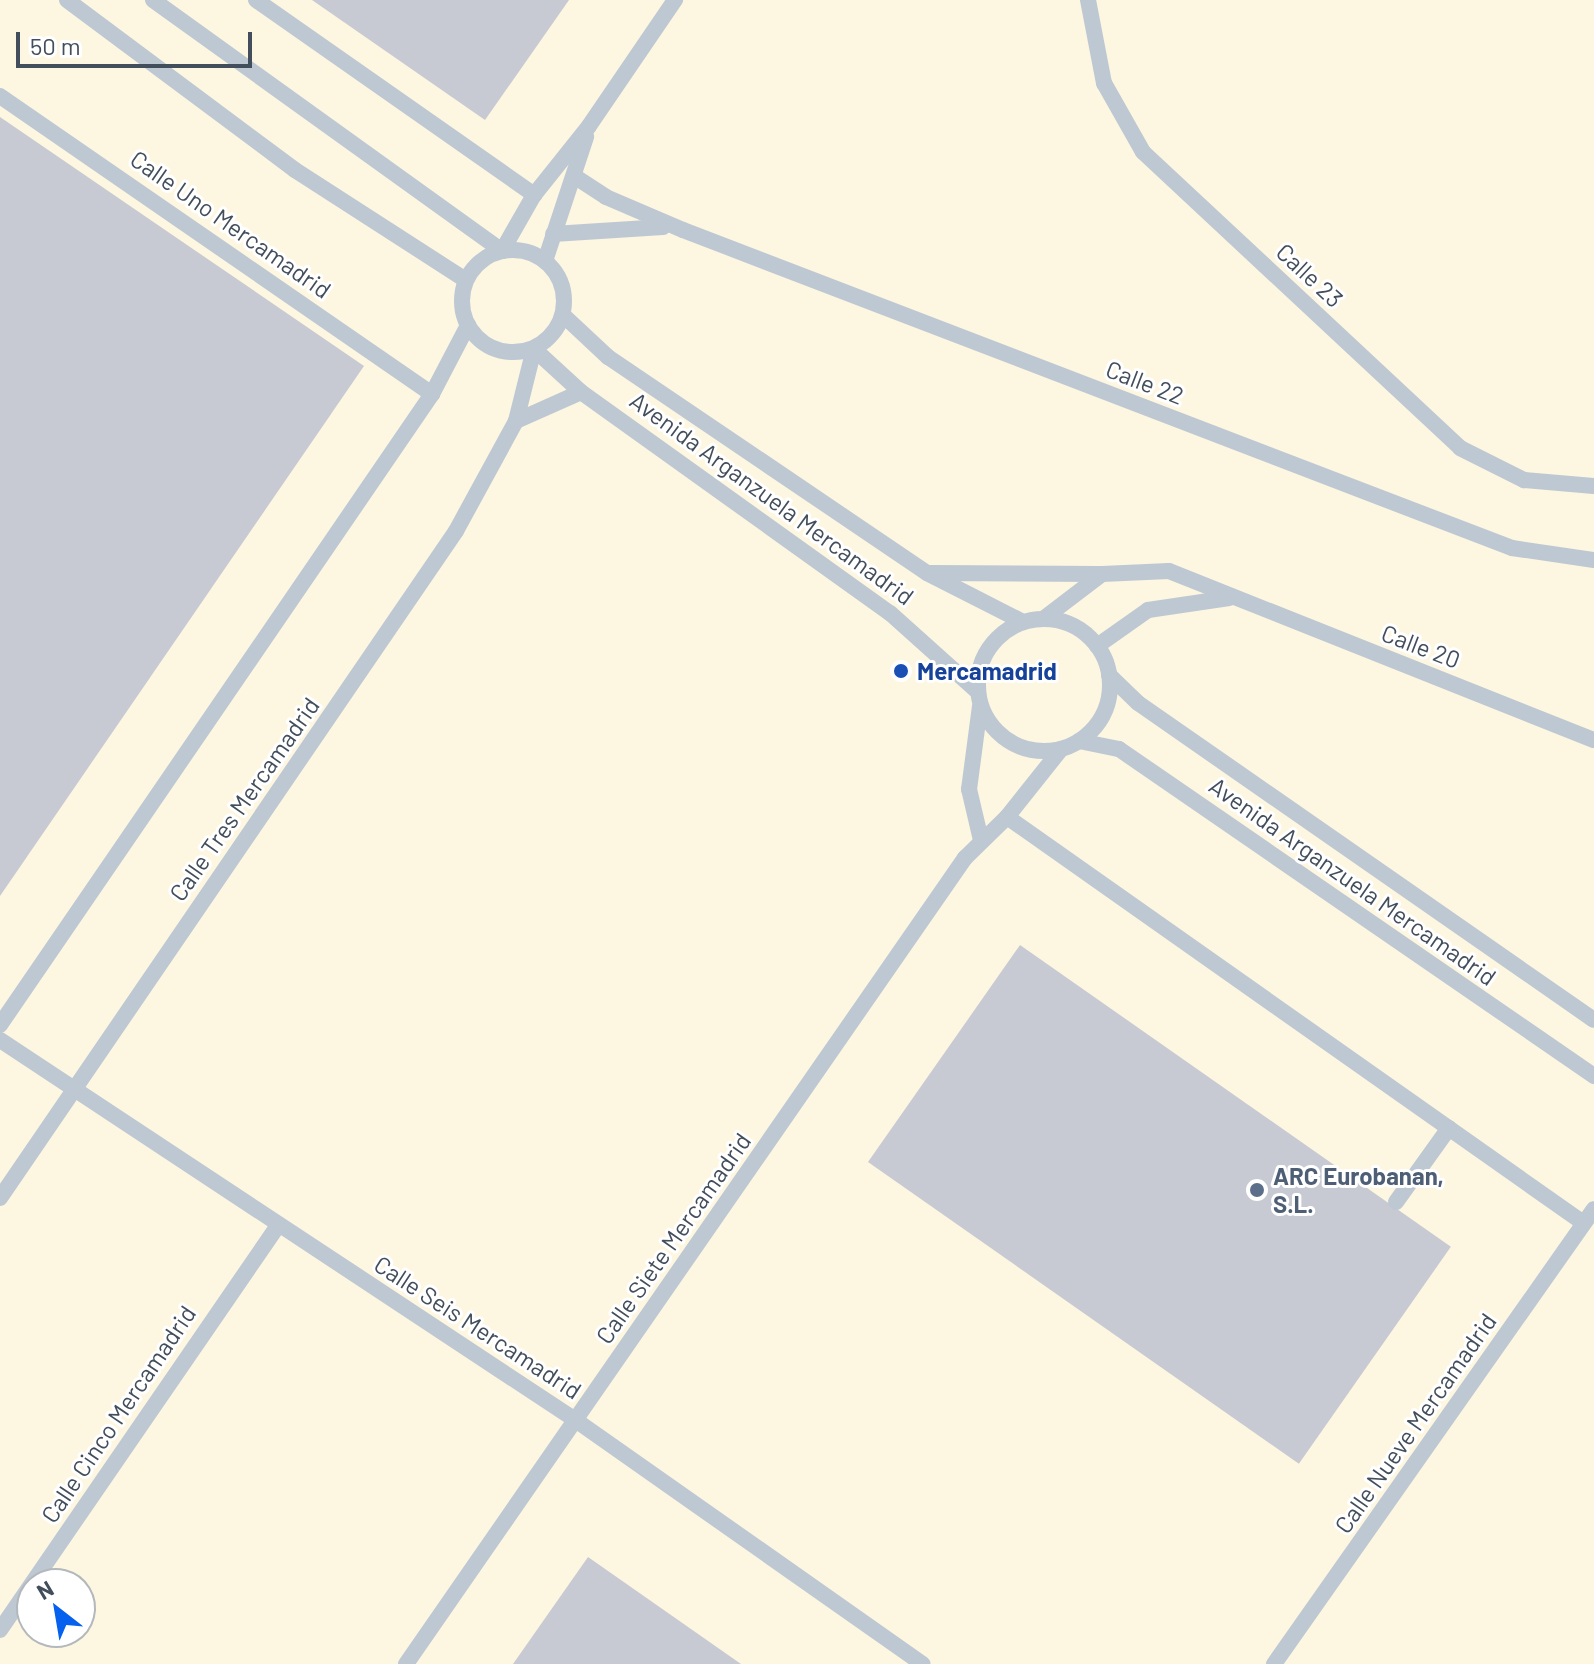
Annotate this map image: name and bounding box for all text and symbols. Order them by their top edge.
scale bar [20,16,256,66]
text: 50 m [30,31,81,60]
street label: Calle Uno Mercamadrid [125,144,337,304]
street label: Calle 23 [1271,237,1349,313]
street label: Calle 22 [1102,354,1188,410]
street label: Avenida Arganzuela Mercamadrid [625,385,919,611]
street label: Calle 20 [1378,618,1464,674]
place label: Mercamadrid [917,657,1057,685]
marker: Mercamadrid [892,662,910,680]
street label: Calle Tres Mercamadrid [163,692,325,906]
street label: Avenida Arganzuela Mercamadrid [1204,771,1502,991]
street label: Calle Siete Mercamadrid [589,1127,757,1349]
place label: ARC Eurobanan, S.L. [1273,1162,1444,1218]
marker: ARC Eurobanan, S.L. [1248,1181,1266,1199]
street label: Calle Seis Mercamadrid [369,1249,587,1405]
street label: Calle Cinco Mercamadrid [35,1300,201,1528]
street label: Calle Nueve Mercamadrid [1328,1307,1502,1539]
north arrow [16,1568,96,1648]
text: N [32,1574,58,1604]

